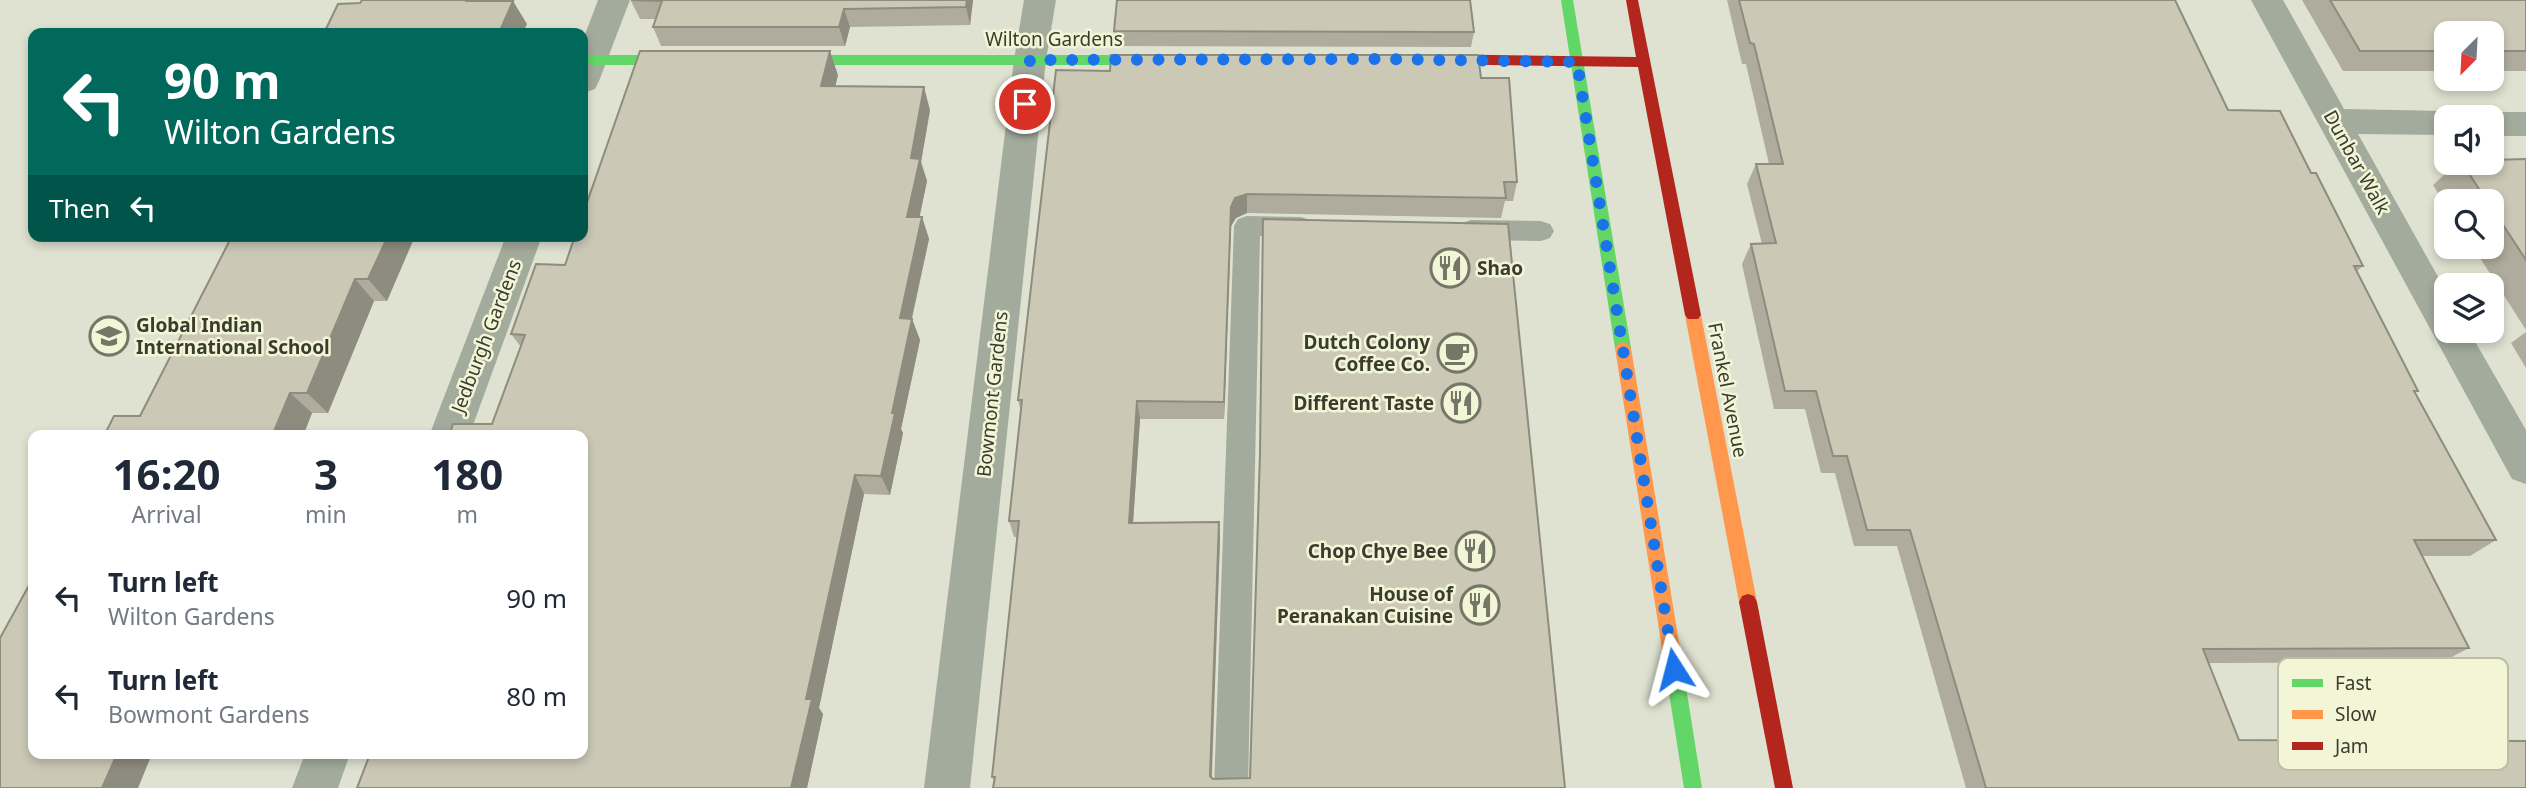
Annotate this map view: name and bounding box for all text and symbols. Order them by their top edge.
north arrow [2434,21,2504,91]
map controls [2434,21,2504,343]
street label: Wilton Gardens [985,26,1123,52]
text: 90 m [164,47,281,113]
icon: left [49,56,140,147]
pin [995,74,1055,134]
icon: arrive [1006,85,1044,123]
street label: Dunbar Walk [2318,105,2396,219]
button: sound [2434,105,2504,175]
text: Wilton Gardens [164,110,396,153]
icon: left [124,189,162,227]
button: search [2434,189,2504,259]
text: Then [49,190,110,226]
restaurant icon: Shao [1429,247,1471,289]
place label: Shao [1477,255,1523,281]
street label: Jedburgh Gardens [444,256,527,418]
button: layers [2434,273,2504,343]
street label: Bowmont Gardens [970,310,1014,478]
place label: Global Indian International School [136,312,330,360]
school or university icon: Global Indian International School [88,315,130,357]
street label: Frankel Avenue [1702,320,1754,460]
place label: Dutch Colony Coffee Co. [1304,329,1430,377]
cafe icon: Dutch Colony Coffee Co. [1436,332,1478,374]
restaurant icon: Different Taste [1440,382,1482,424]
place label: Different Taste [1293,390,1434,416]
text: 16:20 [113,445,220,502]
text: 3 [314,445,338,502]
text: 180 [431,445,503,502]
text: Arrival [131,498,202,530]
text: min [305,498,347,530]
text: m [457,498,478,530]
restaurant icon: Chop Chye Bee [1454,530,1496,572]
place label: Chop Chye Bee [1308,538,1448,564]
text: Turn left [108,564,219,600]
icon: left [49,579,87,617]
text: 90 m [506,580,567,616]
place label: House of Peranakan Cuisine [1277,581,1455,629]
restaurant icon: House of Peranakan Cuisine [1459,584,1501,626]
text: Wilton Gardens [108,600,275,632]
position arrow [1637,632,1711,706]
legend [2278,658,2508,770]
text: Turn left [108,662,219,698]
text: Fast [2335,670,2372,696]
icon: left [49,677,87,715]
text: 80 m [506,678,567,714]
text: Bowmont Gardens [108,698,309,730]
text: Slow [2335,701,2376,727]
text: Jam [2333,733,2369,759]

